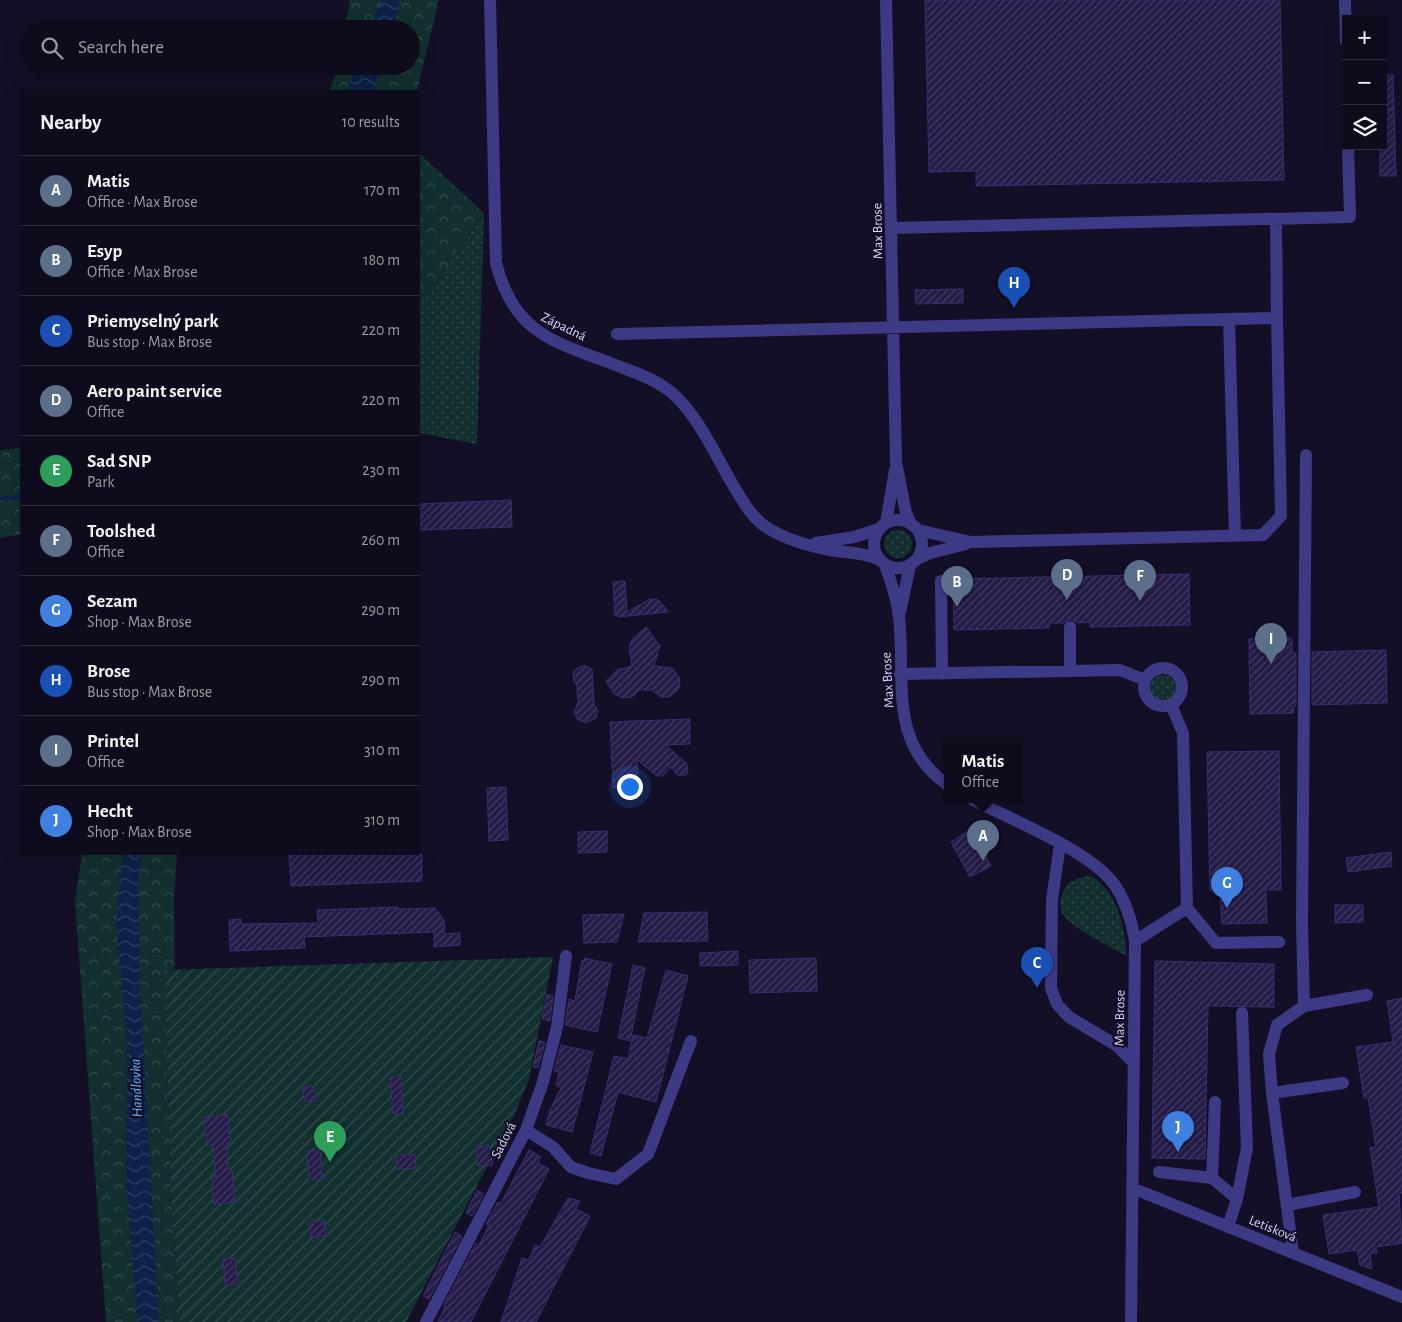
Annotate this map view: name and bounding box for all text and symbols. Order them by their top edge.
map controls [1342,15,1387,150]
button: + [1342,15,1387,60]
search box [20,20,420,75]
icon: search [38,34,66,62]
text: Search here [78,38,164,57]
button: − [1342,60,1387,105]
button: layers [1342,105,1387,150]
text: Nearby [40,112,101,133]
text: 10 results [342,114,400,130]
text: Matis [87,172,130,191]
text: A [51,182,61,198]
text: 170 m [364,182,400,198]
text: Office · Max Brose [87,194,198,210]
street label: Max Brose [871,203,885,259]
text: Esyp [87,242,122,261]
text: B [51,252,61,268]
text: 180 m [363,252,400,268]
text: Office · Max Brose [87,264,198,280]
pin: H [998,267,1030,308]
street label: Západná [539,310,589,344]
text: Priemyselný park [87,312,219,331]
text: C [52,322,60,338]
text: 220 m [362,322,400,338]
text: Bus stop · Max Brose [87,334,212,350]
text: Aero paint service [87,382,222,401]
text: D [51,392,61,408]
text: 220 m [362,392,400,408]
text: Office [87,404,124,420]
text: Sad SNP [87,452,151,471]
text: E [52,462,60,478]
text: 230 m [362,462,400,478]
text: Park [87,474,115,490]
text: Toolshed [87,522,156,541]
text: F [52,532,60,548]
text: 260 m [361,532,400,548]
text: Office [87,544,124,560]
pin: D [1051,559,1083,600]
pin: F [1124,560,1156,601]
pin: B [941,566,973,607]
text: Sezam [87,592,138,611]
text: G [51,602,61,618]
text: 290 m [361,602,400,618]
text: Shop · Max Brose [87,614,192,630]
pin: I [1255,623,1287,664]
street label: Max Brose [880,652,896,708]
text: Brose [87,662,130,681]
text: H [50,672,62,688]
text: 290 m [361,672,400,688]
text: Bus stop · Max Brose [87,684,212,700]
text: Printel [87,732,139,751]
popup [944,738,1022,803]
text: I [54,742,58,758]
text: 310 m [364,742,400,758]
text: Matis [962,752,1004,771]
text: Office [87,754,124,770]
your location [617,774,643,800]
text: Office [962,774,999,790]
text: Hecht [87,802,133,821]
text: J [53,812,59,828]
text: 310 m [364,812,400,828]
pin: A [967,820,999,861]
text: Shop · Max Brose [87,824,192,840]
pin: G [1211,867,1243,908]
pin: C [1021,947,1053,988]
street label: Max Brose [1113,990,1127,1046]
water label: Handlovka [128,1058,145,1118]
pin: J [1162,1111,1194,1152]
street label: Sadová [489,1119,519,1161]
pin: E [314,1121,346,1162]
street label: Letisková [1247,1213,1299,1245]

